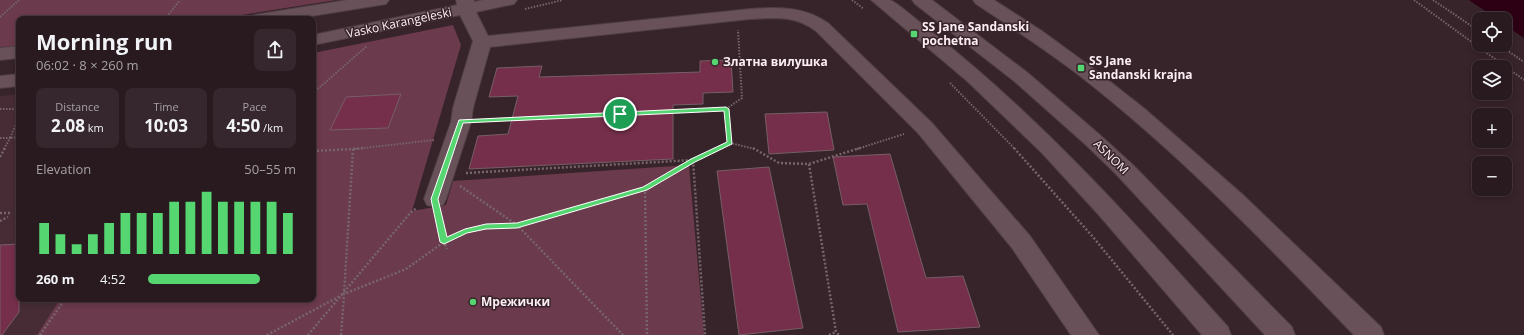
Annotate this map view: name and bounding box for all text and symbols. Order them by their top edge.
street label: Vasko Karangeleski [345,3,453,42]
map controls [1472,12,1512,196]
button: locate [1472,12,1512,52]
place label: SS Jane Sandanski pochetna [922,18,1029,49]
text: Morning run [36,26,173,56]
button: share [254,29,296,71]
marker: SS Jane Sandanski pochetna [909,29,919,39]
place label: SS Jane Sandanski krajna [1089,52,1193,83]
place label: Златна вилушка [723,53,828,70]
text: 06:02 · 8 × 260 m [36,56,139,74]
marker: Златна вилушка [710,57,720,67]
button: layers [1472,60,1512,100]
marker: SS Jane Sandanski krajna [1076,63,1086,73]
pin [603,97,637,131]
text: Distance [55,99,99,114]
text: Time [153,99,179,114]
text: Pace [243,99,267,114]
icon: arrive [609,103,631,125]
button: + [1472,108,1512,148]
text: 2.08 [51,114,85,137]
text: 10:03 [144,114,188,137]
text: 4:50 [226,114,260,137]
text: km [85,120,104,135]
text: /km [260,120,283,135]
street label: ASNOM [1090,135,1133,178]
button: − [1472,156,1512,196]
text: Elevation [36,160,91,178]
text: 50–55 m [244,160,296,178]
text: 260 m [36,270,74,288]
text: 4:52 [100,270,126,288]
place label: Мрежички [481,293,550,310]
marker: Мрежички [468,297,478,307]

